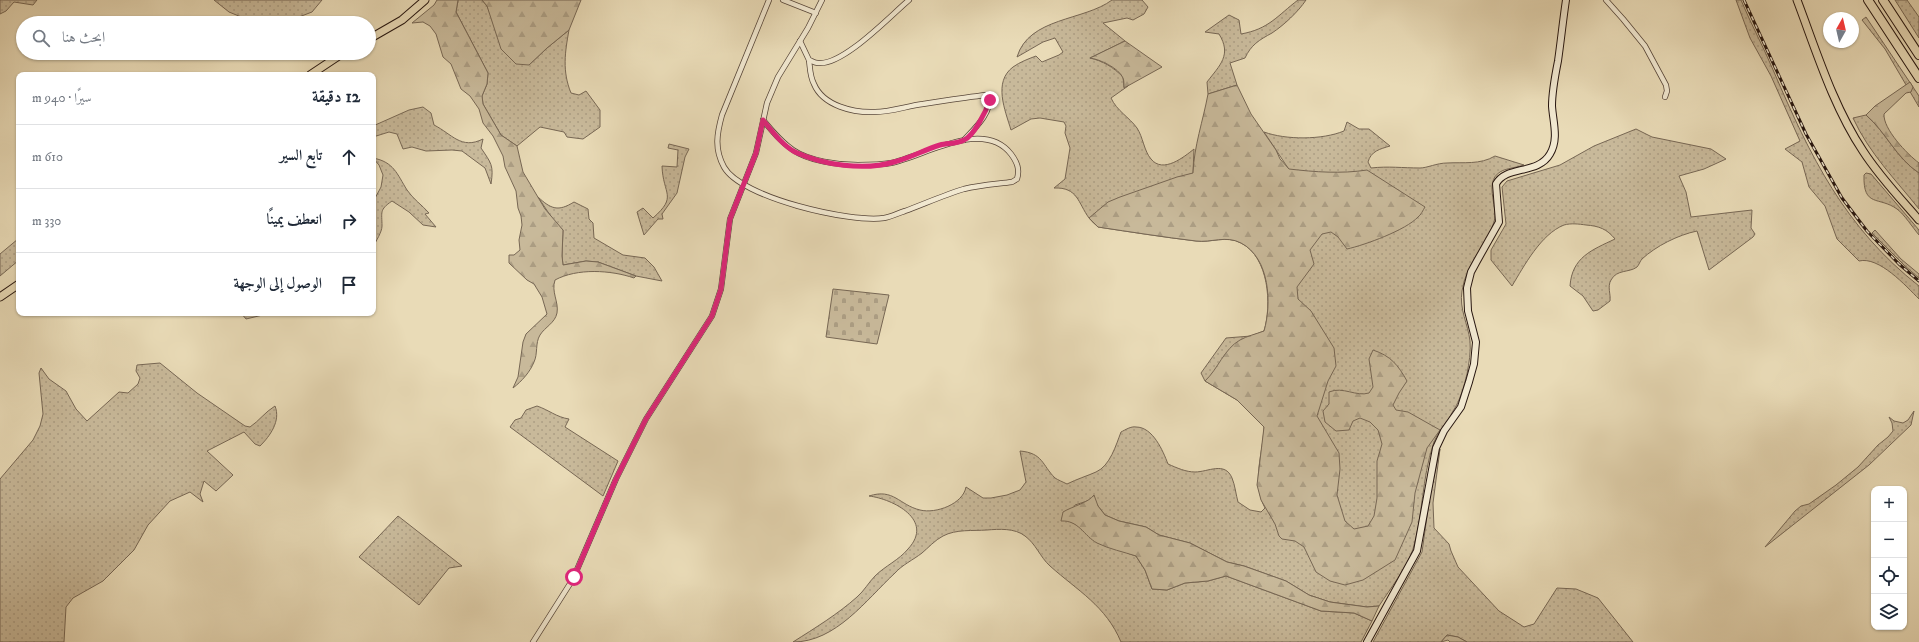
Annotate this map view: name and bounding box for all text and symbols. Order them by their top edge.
north arrow [1823,12,1859,48]
search box [16,16,376,60]
icon: search [30,27,52,49]
text: ابحث هنا [62,28,105,47]
text: 12 دقيقة [312,86,360,108]
text: سيرًا · 940 m [32,90,92,106]
route end [981,91,999,109]
text: تابع السير [280,146,322,165]
icon: ahead [338,146,360,168]
text: 610 m [32,149,63,165]
text: انعطف يمينًا [267,210,322,229]
icon: right [338,210,360,232]
text: 330 m [32,213,61,229]
text: الوصول إلى الوجهة [233,274,322,293]
icon: arrive [338,274,360,296]
map controls [1871,486,1907,630]
button: + [1871,486,1907,522]
button: − [1871,522,1907,558]
button: locate [1871,558,1907,594]
route start [565,568,583,586]
button: layers [1871,594,1907,630]

